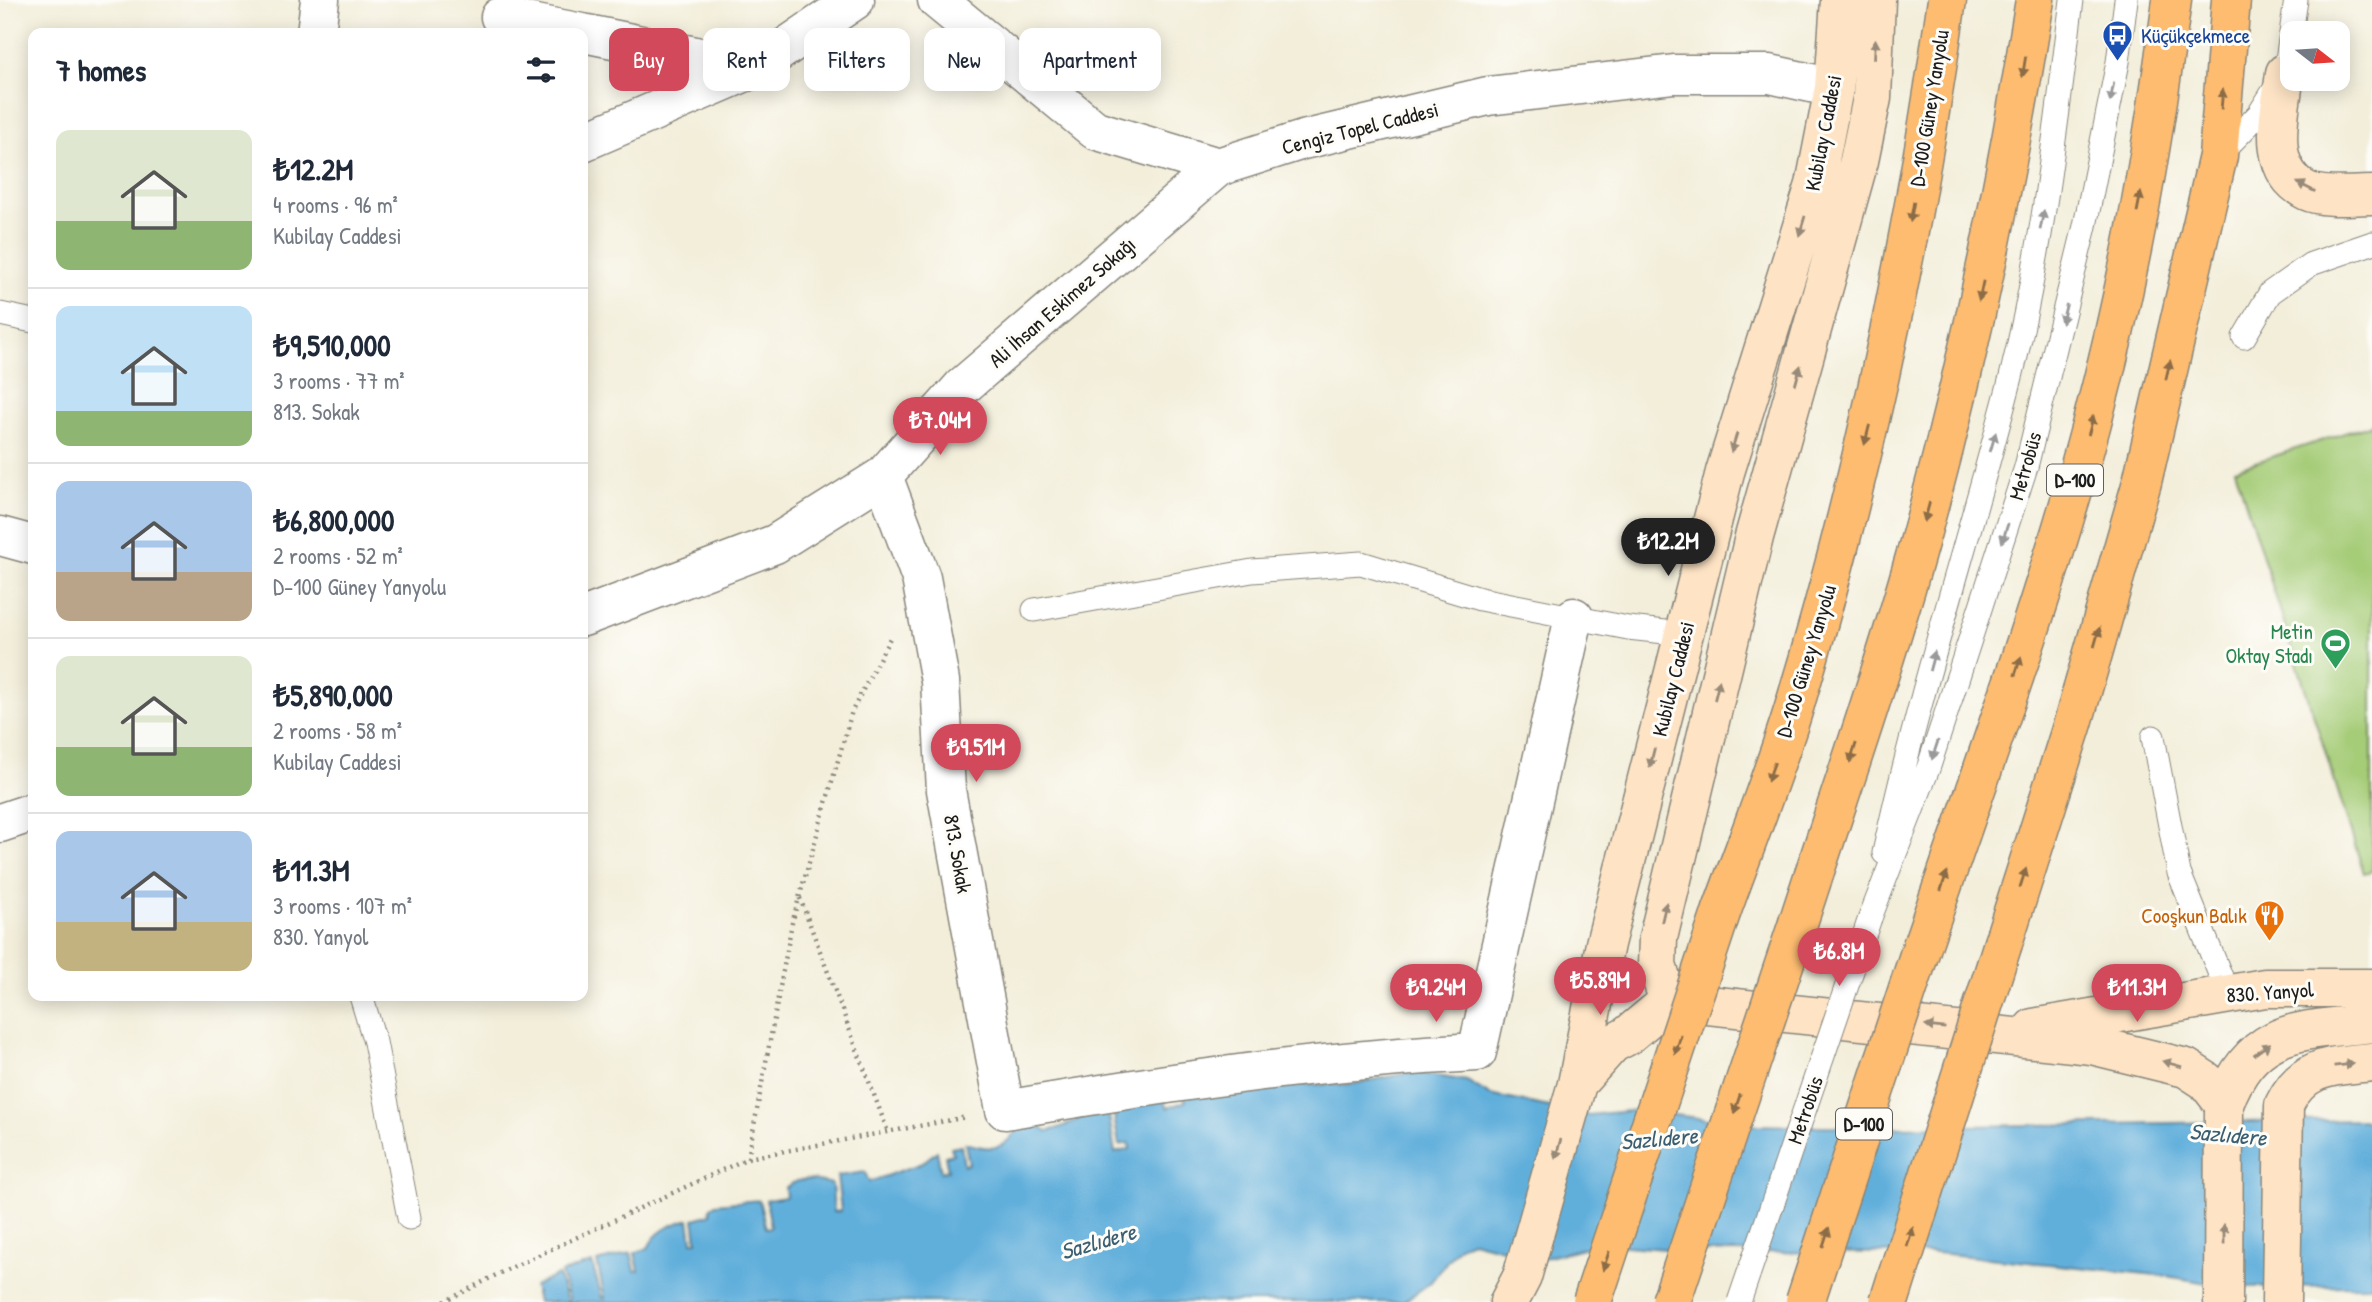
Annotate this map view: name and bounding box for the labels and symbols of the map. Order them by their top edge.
bus stop icon: Küçükçekmece [2101,18,2135,62]
place label: Küçükçekmece [2141,21,2250,50]
north arrow [2280,21,2350,91]
street label: D-100 Güney Yanyolu [1902,27,1956,188]
one-way arrow [1869,38,1880,60]
one-way arrow [2018,57,2029,79]
street label: Kubilay Caddesi [1798,73,1848,193]
one-way arrow [2107,81,2118,103]
one-way arrow [2217,88,2228,110]
street label: Cengiz Topel Caddesi [1279,95,1441,161]
one-way arrow [2295,181,2315,193]
one-way arrow [2134,191,2145,213]
one-way arrow [1906,201,1917,223]
one-way arrow [2037,209,2048,231]
one-way arrow [1797,215,1807,236]
street label: Ali İhsan Eskimez Sokağı [982,230,1142,374]
one-way arrow [1975,280,1986,302]
one-way arrow [2058,303,2069,325]
one-way arrow [2163,359,2174,381]
one-way arrow [1794,365,1804,386]
pin: ₺7.04M [883,398,997,457]
one-way arrow [2086,414,2097,436]
one-way arrow [1861,424,1872,446]
street label: Metrobüs [2001,428,2049,504]
one-way arrow [1988,431,1998,452]
one-way arrow [1729,432,1739,453]
road number: D-100 [2047,464,2103,495]
one-way arrow [1921,501,1932,523]
pin: ₺12.2M [1611,518,1725,578]
one-way arrow [1999,523,2010,544]
street label: D-100 Güney Yanyolu [1769,581,1843,741]
place label: Metin Oktay Stadı [2225,617,2313,670]
street label: Kubilay Caddesi [1645,618,1701,740]
one-way arrow [2093,626,2103,647]
sports icon: Metin Oktay Stadı [2319,626,2353,670]
one-way arrow [1927,650,1938,672]
one-way arrow [2013,655,2024,676]
one-way arrow [1712,679,1723,701]
pin: ₺9.51M [919,724,1033,784]
one-way arrow [1929,740,1939,761]
one-way arrow [1847,742,1858,763]
one-way arrow [1646,747,1657,769]
one-way arrow [1766,761,1777,782]
street label: 813. Sokak [937,812,979,896]
one-way arrow [2019,867,2029,888]
one-way arrow [1939,870,1950,891]
restaurant icon: Cooşkun Balık [2253,898,2287,942]
one-way arrow [1658,901,1669,923]
place label: Cooşkun Balık [2141,901,2247,930]
pin: ₺6.8M [1790,928,1888,988]
pin: ₺5.89M [1543,958,1657,1017]
pin: ₺9.24M [1379,964,1493,1024]
pin: ₺11.3M [2080,964,2194,1024]
street label: 830. Yanyol [2226,974,2315,1010]
one-way arrow [1924,1021,1946,1032]
one-way arrow [1672,1035,1682,1056]
one-way arrow [2253,1042,2271,1056]
one-way arrow [2161,1058,2182,1068]
one-way arrow [2333,1059,2355,1070]
street label: Metrobüs [1780,1072,1830,1148]
one-way arrow [1731,1094,1742,1115]
road number: D-100 [1836,1108,1892,1140]
water label: Sazlıdere [2188,1115,2268,1153]
water label: Sazlıdere [1619,1119,1699,1157]
one-way arrow [1552,1139,1563,1161]
water label: Sazlıdere [1057,1215,1140,1266]
one-way arrow [2218,1223,2230,1245]
one-way arrow [1905,1226,1916,1247]
one-way arrow [1821,1227,1832,1248]
one-way arrow [1600,1250,1611,1271]

